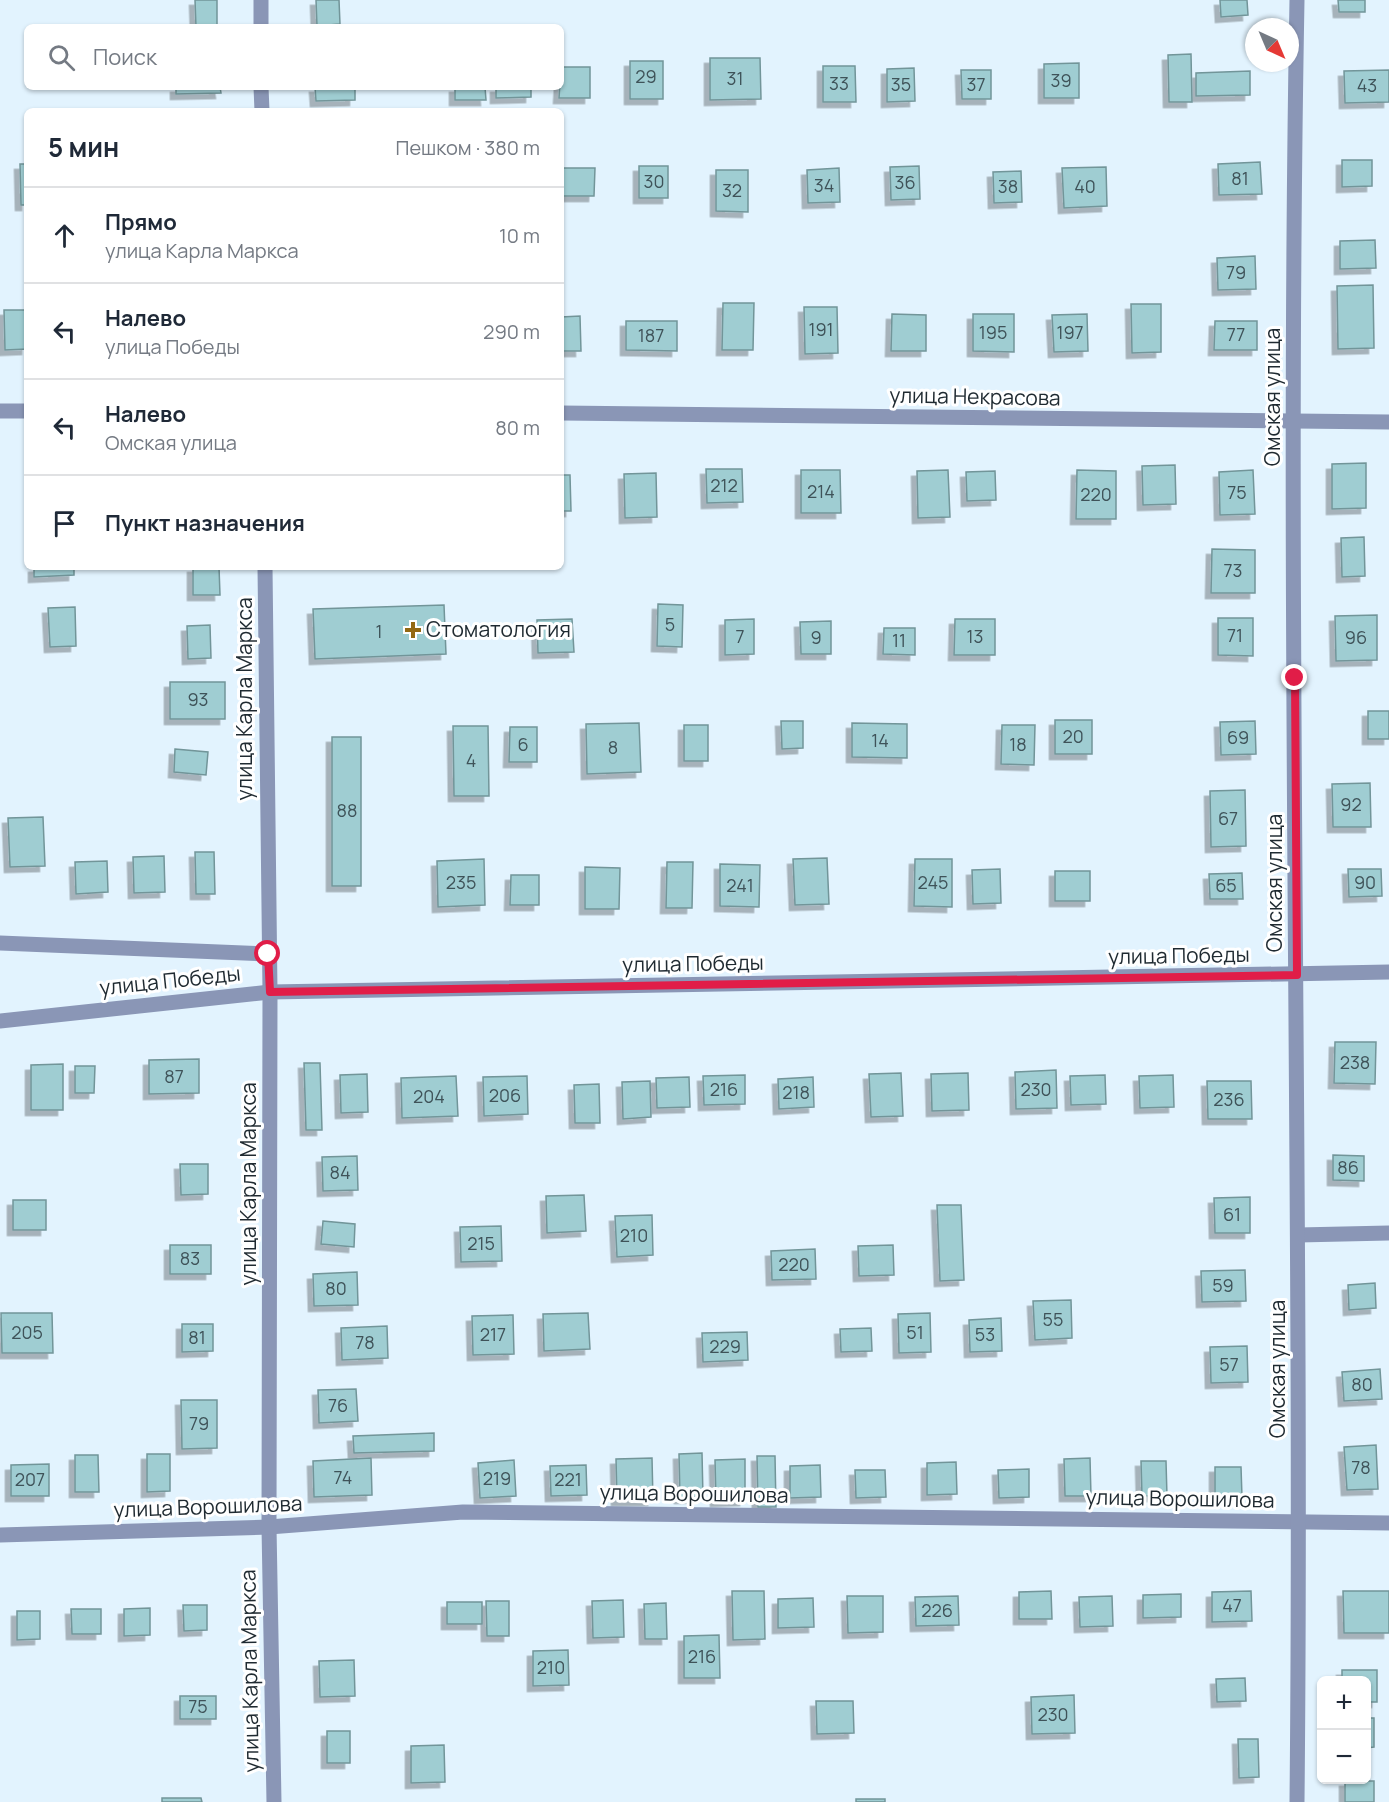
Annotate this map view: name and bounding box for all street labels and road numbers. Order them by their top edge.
street label: Омская улица [1258,328,1286,466]
street label: улица Некрасова [889,381,1061,411]
street label: улица Карла Маркса [230,597,258,801]
street label: Омская улица [1260,814,1288,952]
street label: улица Победы [1108,940,1250,970]
street label: улица Победы [622,948,764,978]
street label: улица Победы [98,959,242,1001]
street label: улица Карла Маркса [234,1082,262,1286]
street label: Омская улица [1263,1300,1291,1438]
street label: улица Ворошилова [599,1477,789,1509]
street label: улица Ворошилова [1085,1482,1275,1514]
street label: улица Ворошилова [113,1489,303,1523]
street label: улица Карла Маркса [233,1569,265,1773]

